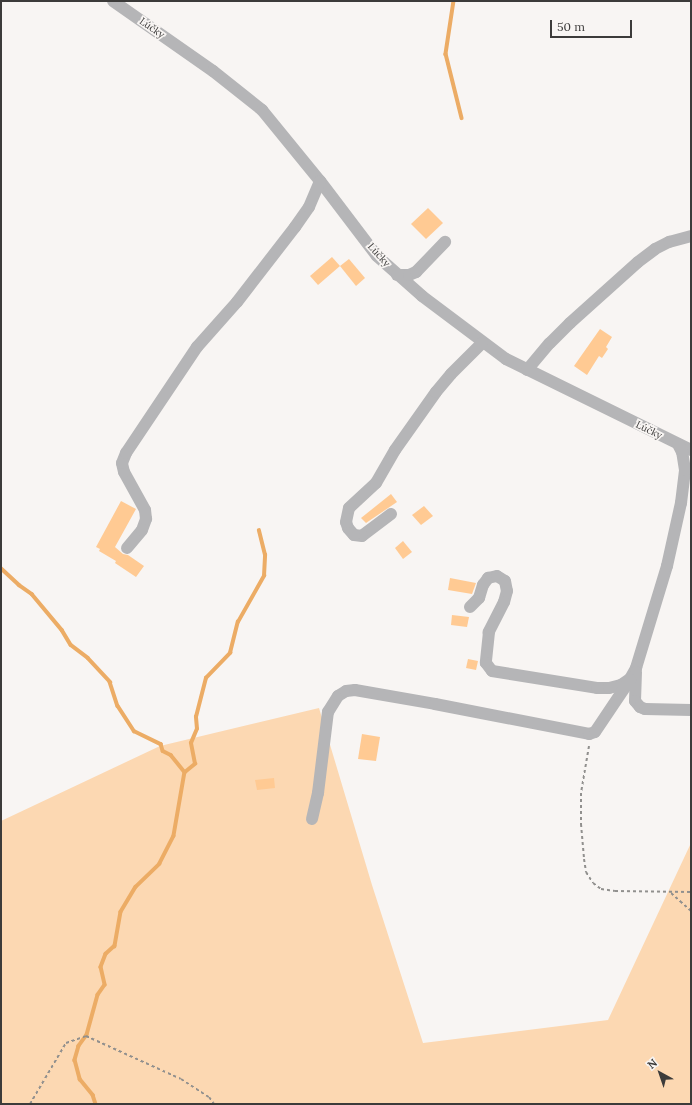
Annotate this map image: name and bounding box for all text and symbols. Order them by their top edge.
scale bar [552,12,634,38]
street label: Lúčky [137,15,167,41]
text: 50 m [557,19,585,34]
street label: Lúčky [365,241,393,269]
street label: Lúčky [634,419,664,441]
north arrow [640,1053,680,1093]
text: N [645,1056,660,1072]

